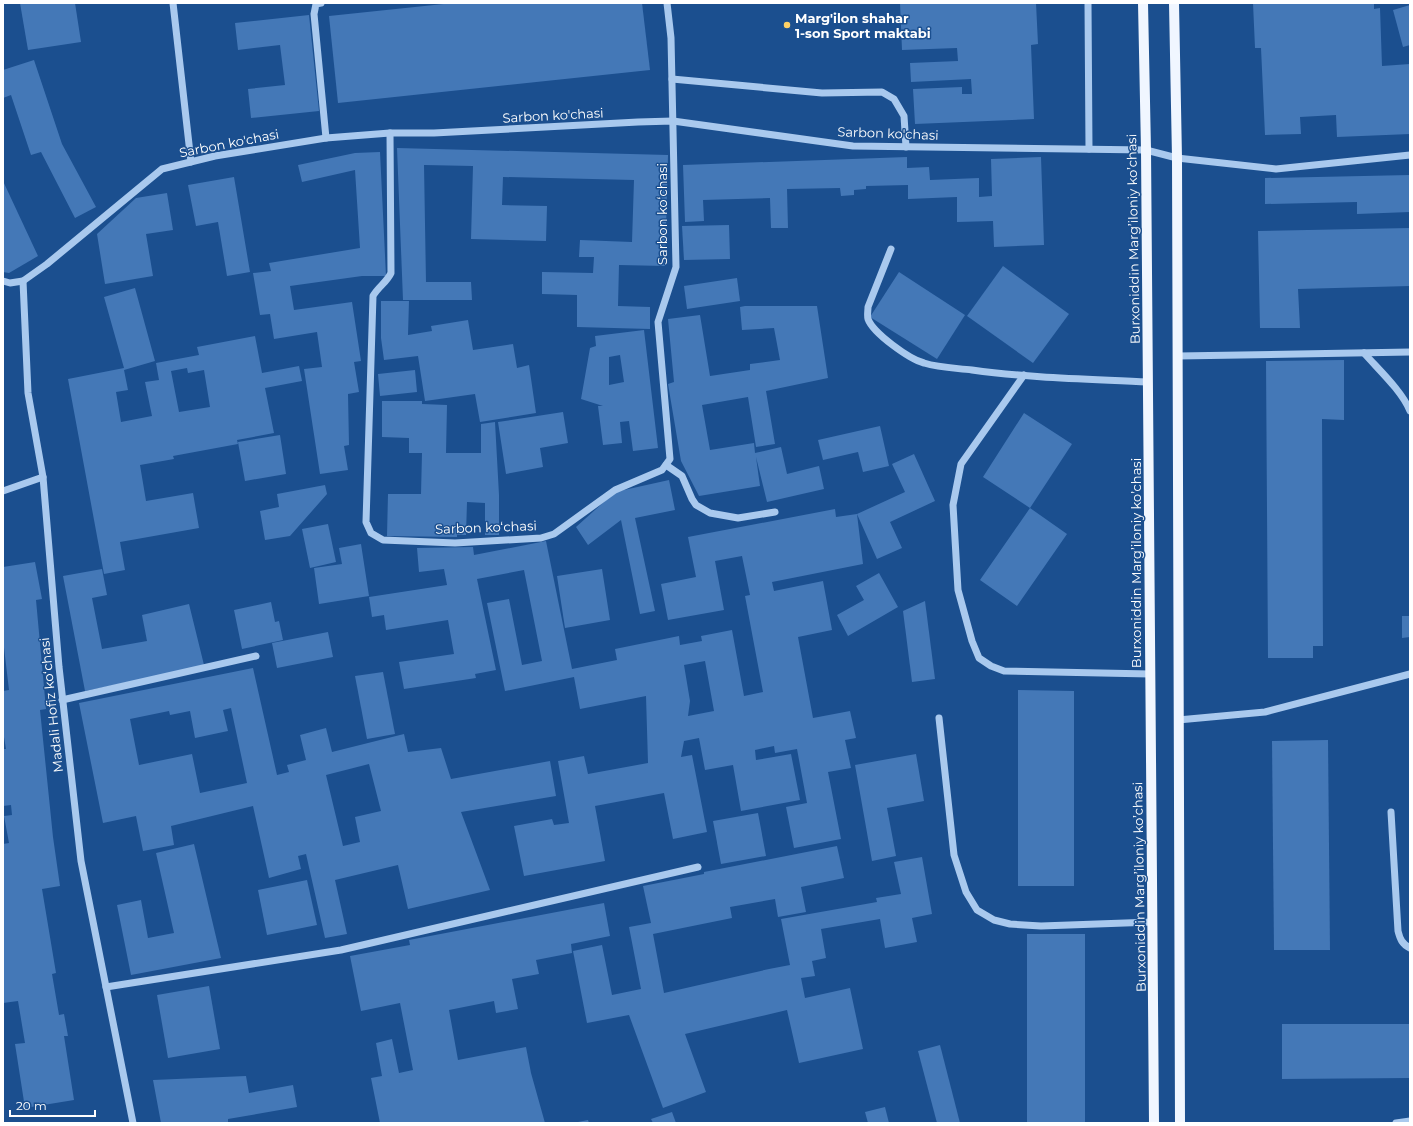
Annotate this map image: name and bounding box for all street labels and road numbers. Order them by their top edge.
street label: Sarbon ko'chasi [502,104,604,126]
street label: Sarbon ko'chasi [837,123,939,143]
street label: Sarbon ko'chasi [178,125,280,161]
street label: Burxoniddin Marg’iloniy ko’chasi [1123,134,1143,344]
street label: Sarbon koʻchasi [654,163,670,265]
street label: Burxoniddin Marg’iloniy ko’chasi [1128,458,1144,668]
street label: Sarbon koʻchasi [435,517,537,537]
street label: Madali Hofiz koʻchasi [36,637,66,773]
street label: Burxoniddin Marg’iloniy ko’chasi [1129,782,1149,992]

